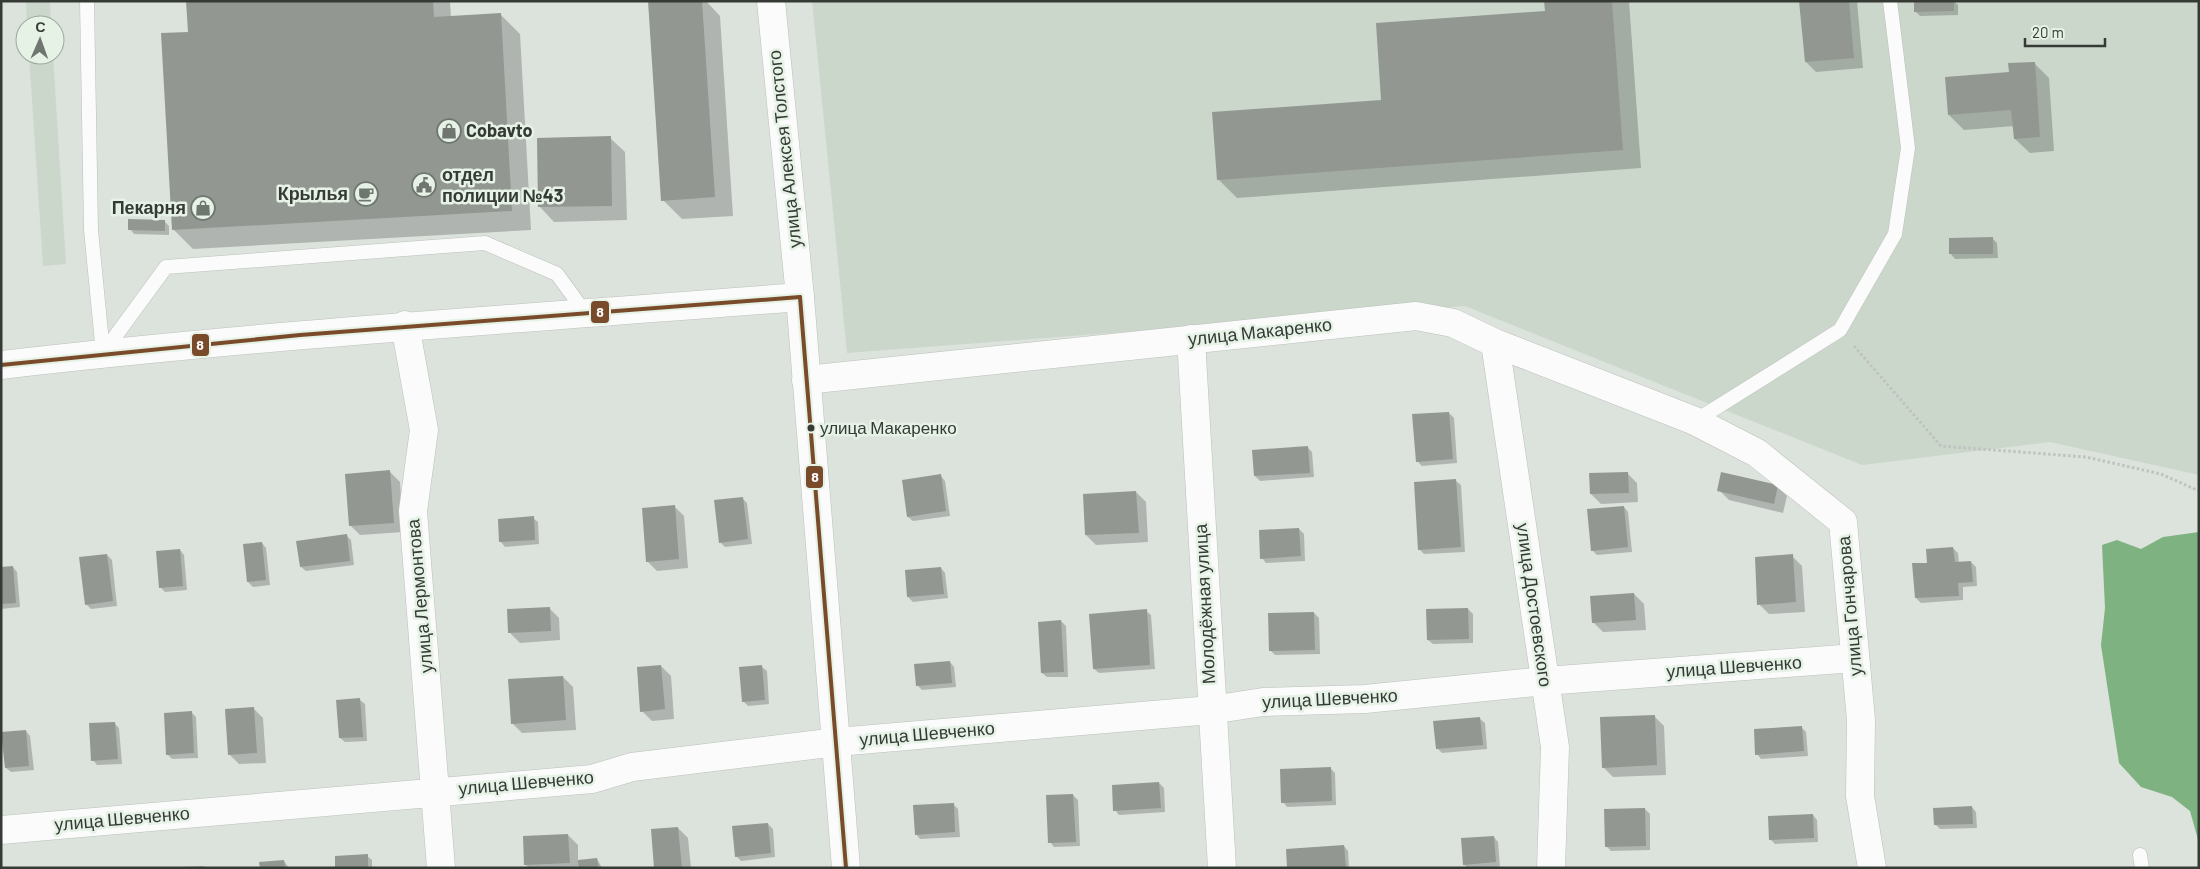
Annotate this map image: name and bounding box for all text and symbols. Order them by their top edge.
north arrow [15,15,65,65]
scale bar [2025,15,2105,47]
text: С [35,18,46,35]
text: 20 m [2032,23,2064,41]
street label: улица Алексея Толстого [763,49,805,249]
shop icon: Cobavto [436,118,462,144]
place label: Cobavto [466,119,533,141]
place label: отдел полиции №43 [442,163,563,206]
public building icon: отдел полиции №43 [411,172,437,198]
cafe icon: Крылья [353,181,379,207]
place label: Крылья [278,182,348,204]
shop icon: Пекарня [190,195,216,221]
place label: Пекарня [112,196,186,218]
line badge: 8 [590,300,610,324]
text: 8 [596,303,604,320]
street label: улица Макаренко [1187,313,1333,350]
line badge: 8 [191,333,210,357]
text: 8 [196,336,204,353]
place label: улица Макаренко [820,417,957,437]
marker: улица Макаренко [806,423,816,433]
line badge: 8 [805,465,824,489]
text: 8 [811,468,819,485]
street label: улица Лермонтова [401,517,437,674]
street label: Молодёжная улица [1189,522,1219,685]
street label: улица Достоевского [1513,522,1557,688]
street label: улица Гончарова [1832,534,1866,677]
street label: улица Шевченко [1665,650,1802,682]
street label: улица Шевченко [1262,683,1398,713]
street label: улица Шевченко [858,716,995,750]
street label: улица Шевченко [457,765,594,799]
street label: улица Шевченко [53,801,190,835]

